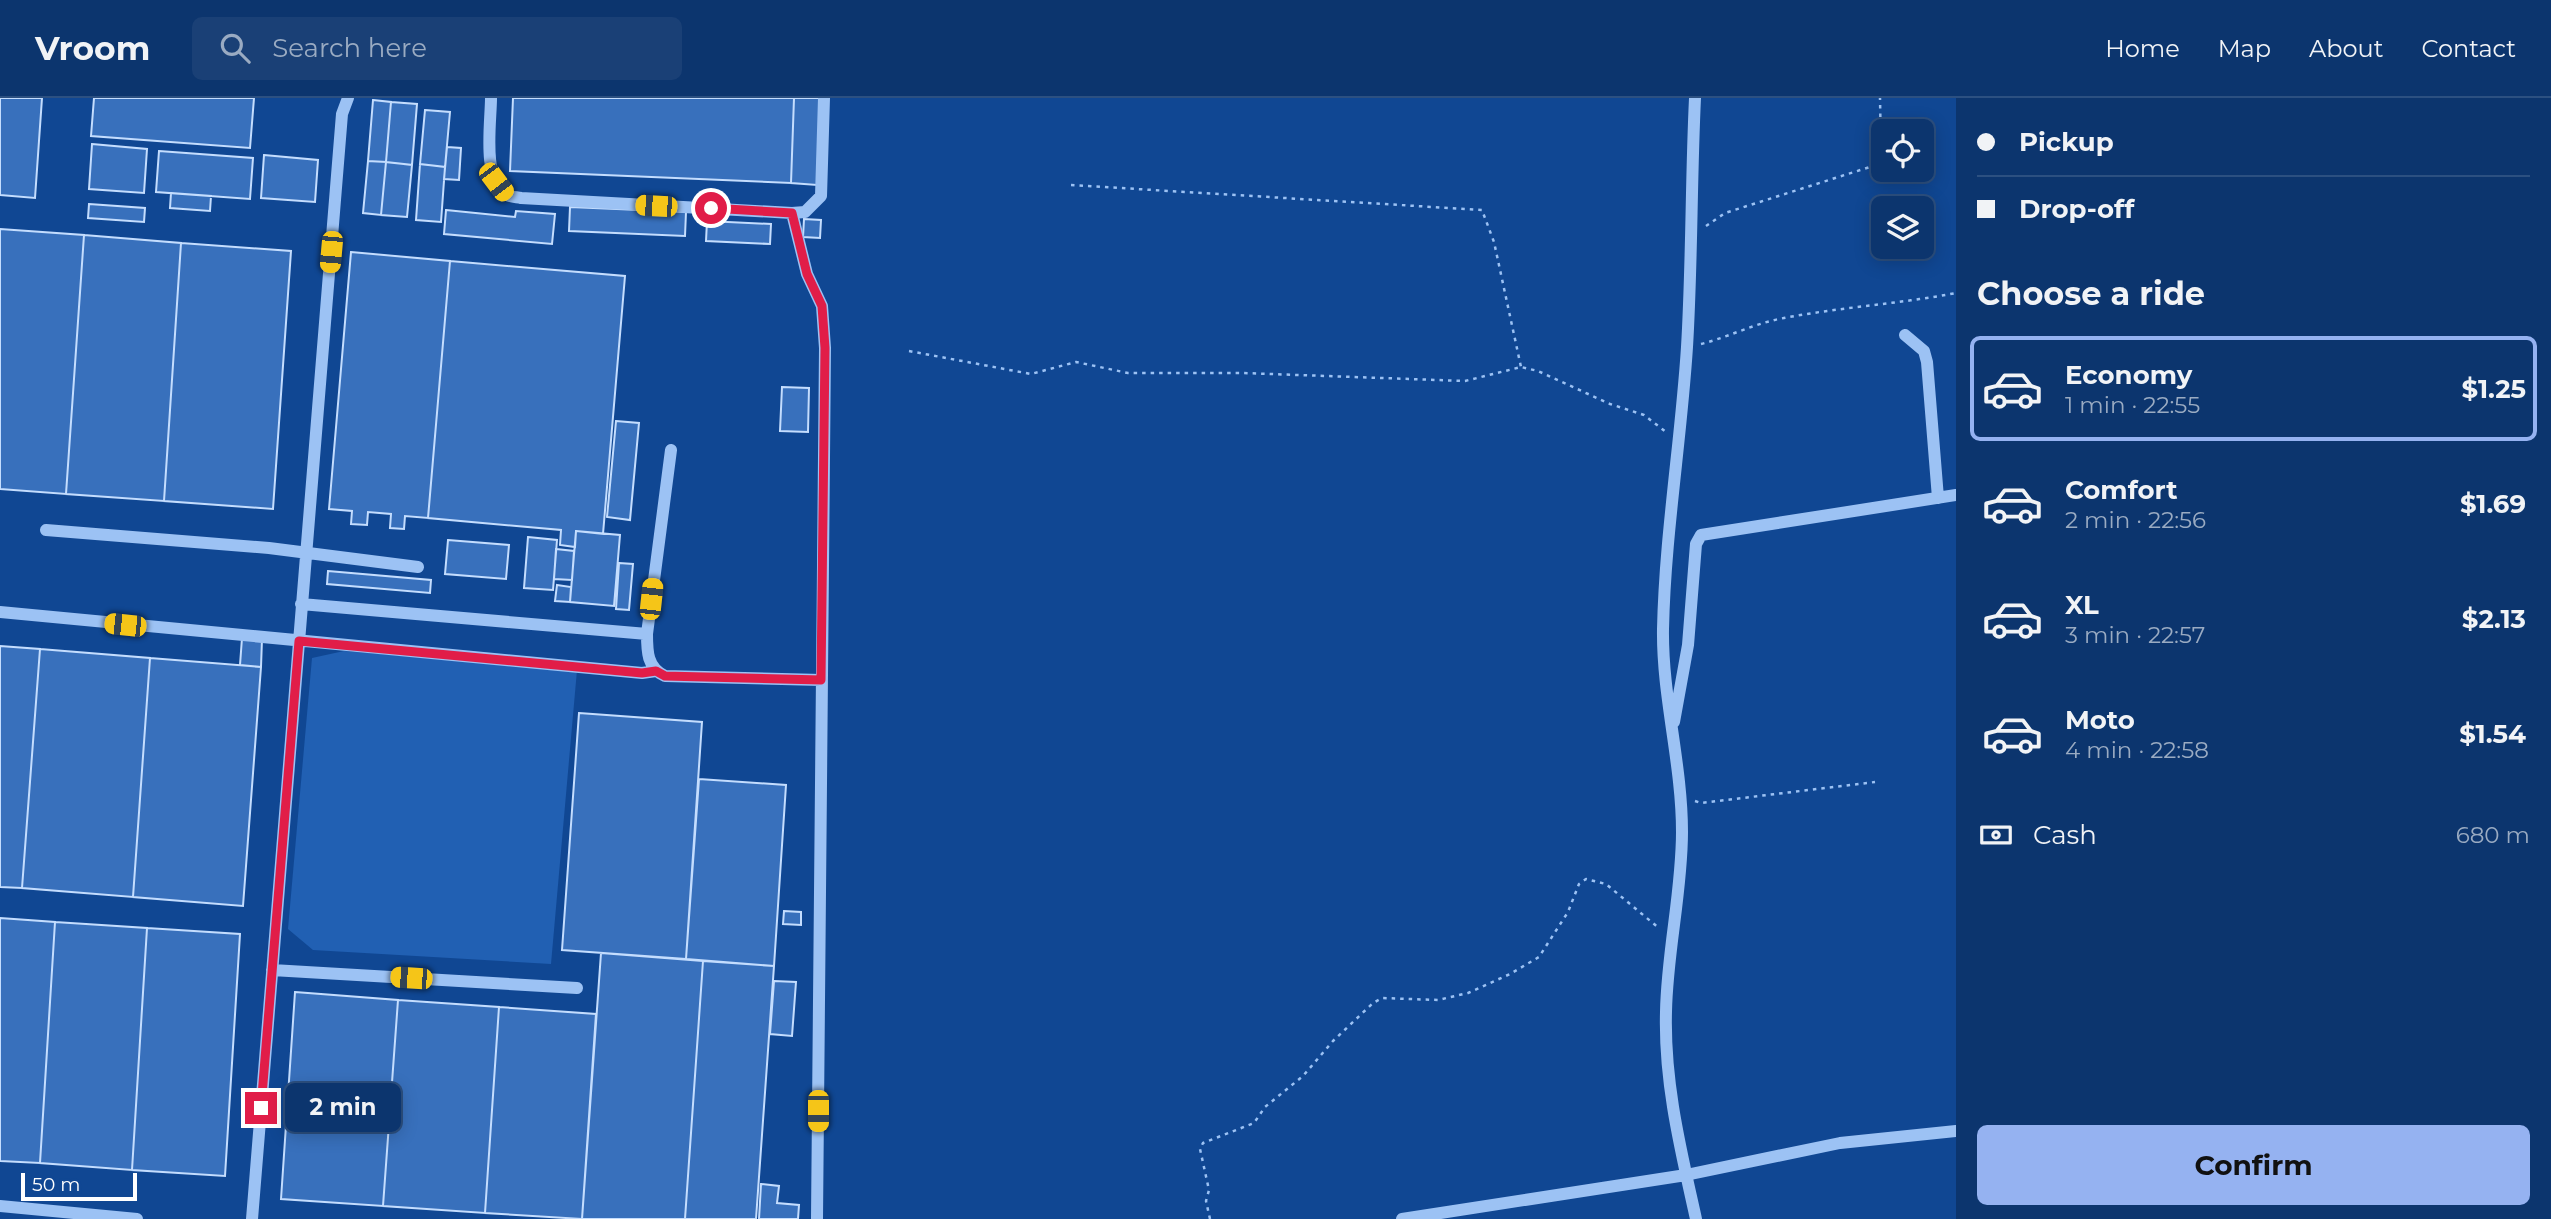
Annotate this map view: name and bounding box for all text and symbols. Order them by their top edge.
search box [192,17,682,80]
text: Vroom [35,28,150,68]
icon: search [216,29,254,67]
text: Search here [272,32,427,64]
text: Home [2105,34,2180,63]
text: Map [2218,34,2271,63]
text: About [2309,34,2383,63]
text: Contact [2421,34,2516,63]
map controls [1871,119,1934,259]
button: locate [1871,119,1934,182]
text: Pickup [2019,126,2114,158]
car [475,159,518,205]
route start [695,192,727,224]
text: Drop-off [2019,193,2134,225]
car [635,194,678,218]
button: layers [1871,196,1934,259]
car [319,230,344,274]
text: Choose a ride [1977,274,2205,313]
icon: car [1981,357,2044,420]
text: Economy [2065,359,2192,391]
text: $1.25 [2462,373,2526,405]
text: 1 min · 22:55 [2065,391,2200,419]
icon: car [1981,472,2044,535]
text: Comfort [2065,474,2177,506]
text: $1.69 [2460,488,2526,520]
text: 2 min · 22:56 [2065,506,2206,534]
car [639,577,664,621]
icon: car [1981,587,2044,650]
text: XL [2065,589,2099,621]
text: $2.13 [2462,603,2526,635]
car [104,612,147,638]
text: 3 min · 22:57 [2065,621,2205,649]
icon: car [1981,702,2044,765]
text: Moto [2065,704,2135,736]
text: $1.54 [2459,718,2526,750]
text: 4 min · 22:58 [2065,736,2209,764]
icon: cash [1977,816,2015,854]
text: Cash [2033,819,2097,851]
text: 680 m [2456,821,2530,849]
car [390,966,433,990]
callout: 2 min [286,1084,401,1132]
car [808,1090,829,1132]
route end [245,1092,277,1124]
text: 2 min [309,1093,377,1121]
button: Confirm [1977,1125,2530,1205]
scale bar [21,1170,136,1202]
text: 50 m [32,1173,80,1196]

